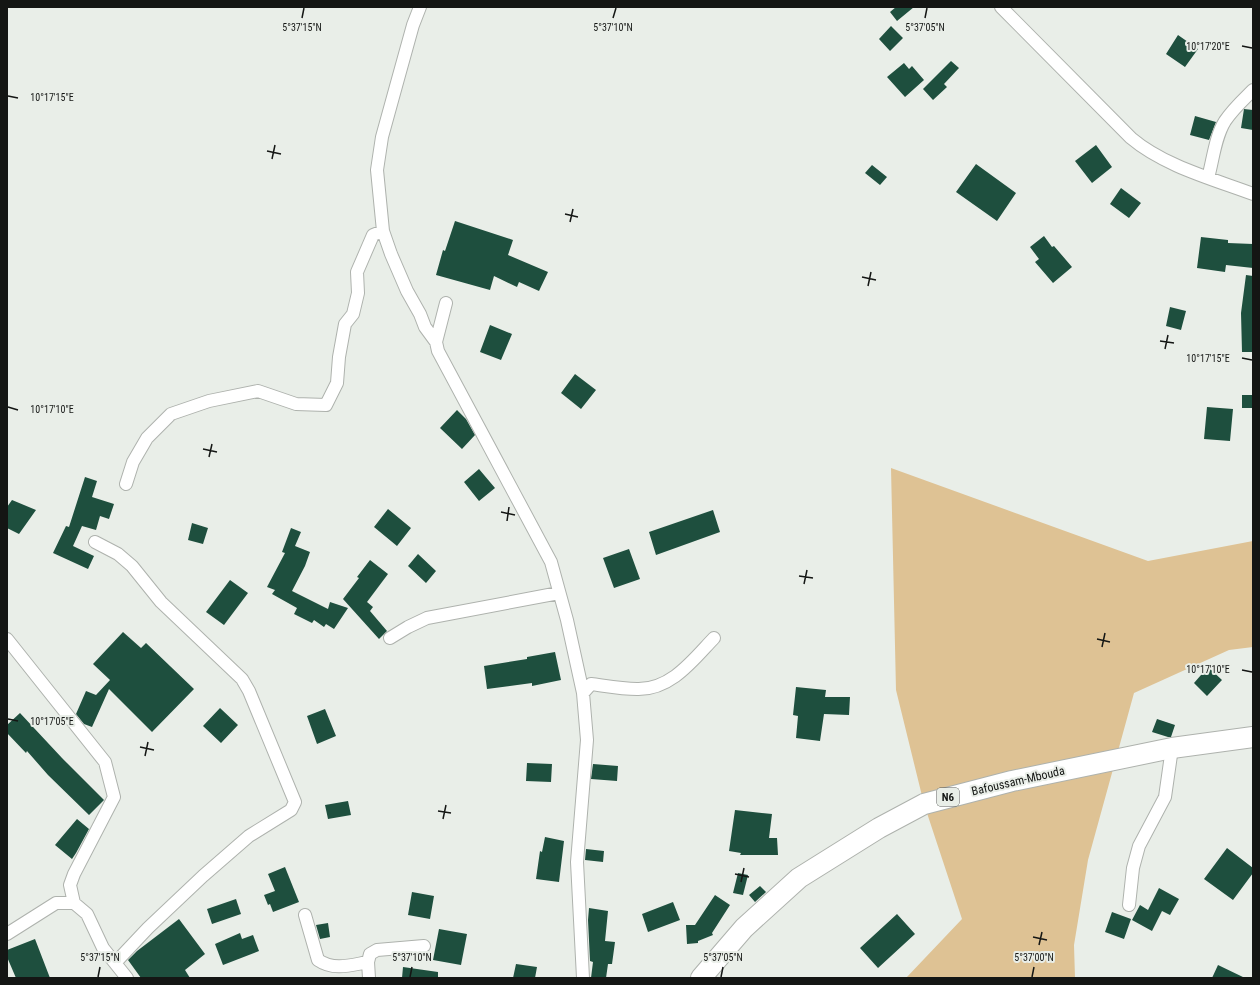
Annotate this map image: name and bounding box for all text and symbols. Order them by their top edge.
text: 5°37'15"N [282,22,322,33]
text: 5°37'10"N [593,22,633,33]
text: 5°37'05"N [905,22,945,33]
text: 10°17'20"E [1186,41,1230,52]
text: 10°17'15"E [30,92,74,103]
text: 10°17'15"E [1186,353,1230,364]
text: 10°17'10"E [30,404,74,415]
text: 10°17'10"E [1186,664,1230,675]
text: 10°17'05"E [30,716,74,727]
street label: Bafoussam-Mbouda [970,763,1066,799]
road number: N6 [937,788,959,806]
text: 5°37'15"N [80,952,120,963]
text: 5°37'10"N [392,952,432,963]
text: 5°37'05"N [703,952,743,963]
text: 5°37'00"N [1014,952,1054,963]

